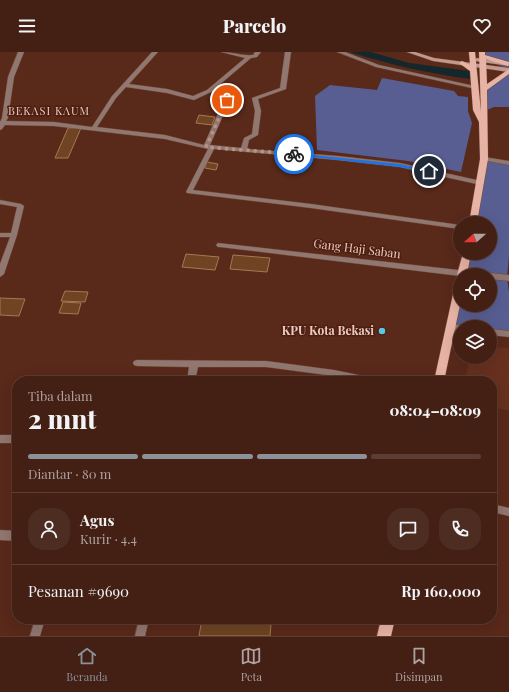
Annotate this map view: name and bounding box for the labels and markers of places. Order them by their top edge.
pin [210,83,244,117]
pin [412,154,446,188]
place label: KPU Kota Bekasi [282,322,374,338]
marker: KPU Kota Bekasi [377,326,387,336]

